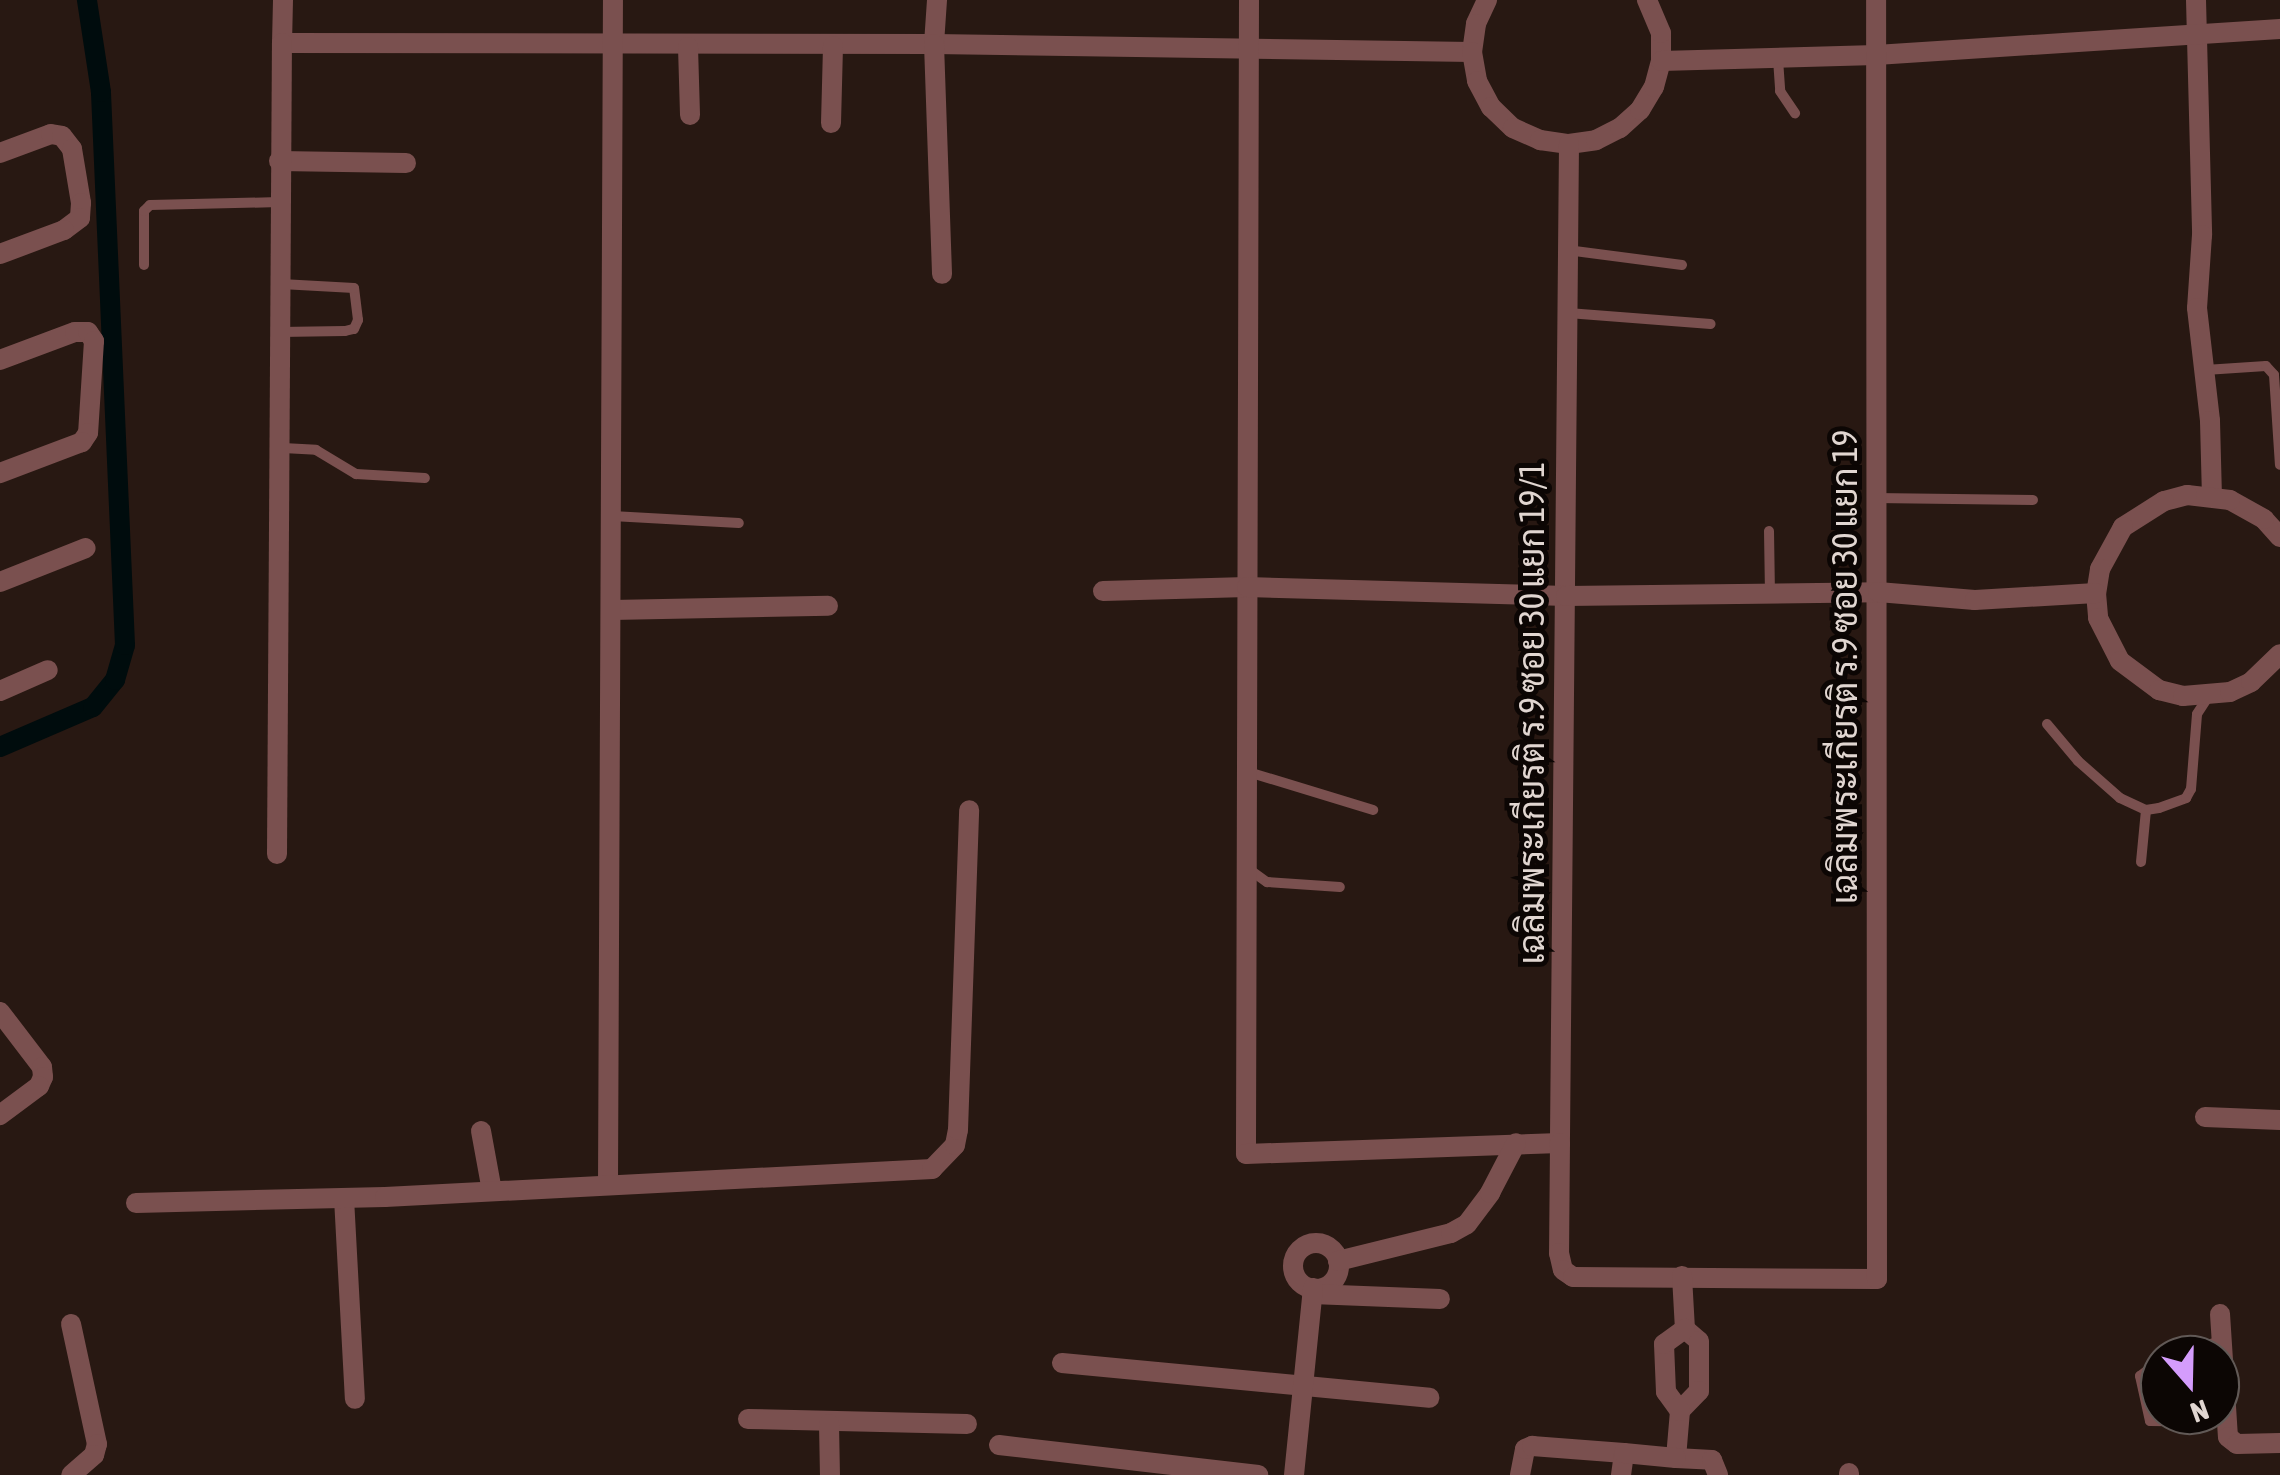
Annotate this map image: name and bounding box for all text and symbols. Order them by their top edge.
street label: เฉลิมพระเกียรติ ร.9 ซอย 30 แยก 19 [1823,430,1865,904]
street label: เฉลิมพระเกียรติ ร.9 ซอย 30 แยก 19/1 [1510,462,1552,964]
north arrow [2140,1335,2240,1435]
text: N [2186,1393,2213,1429]

